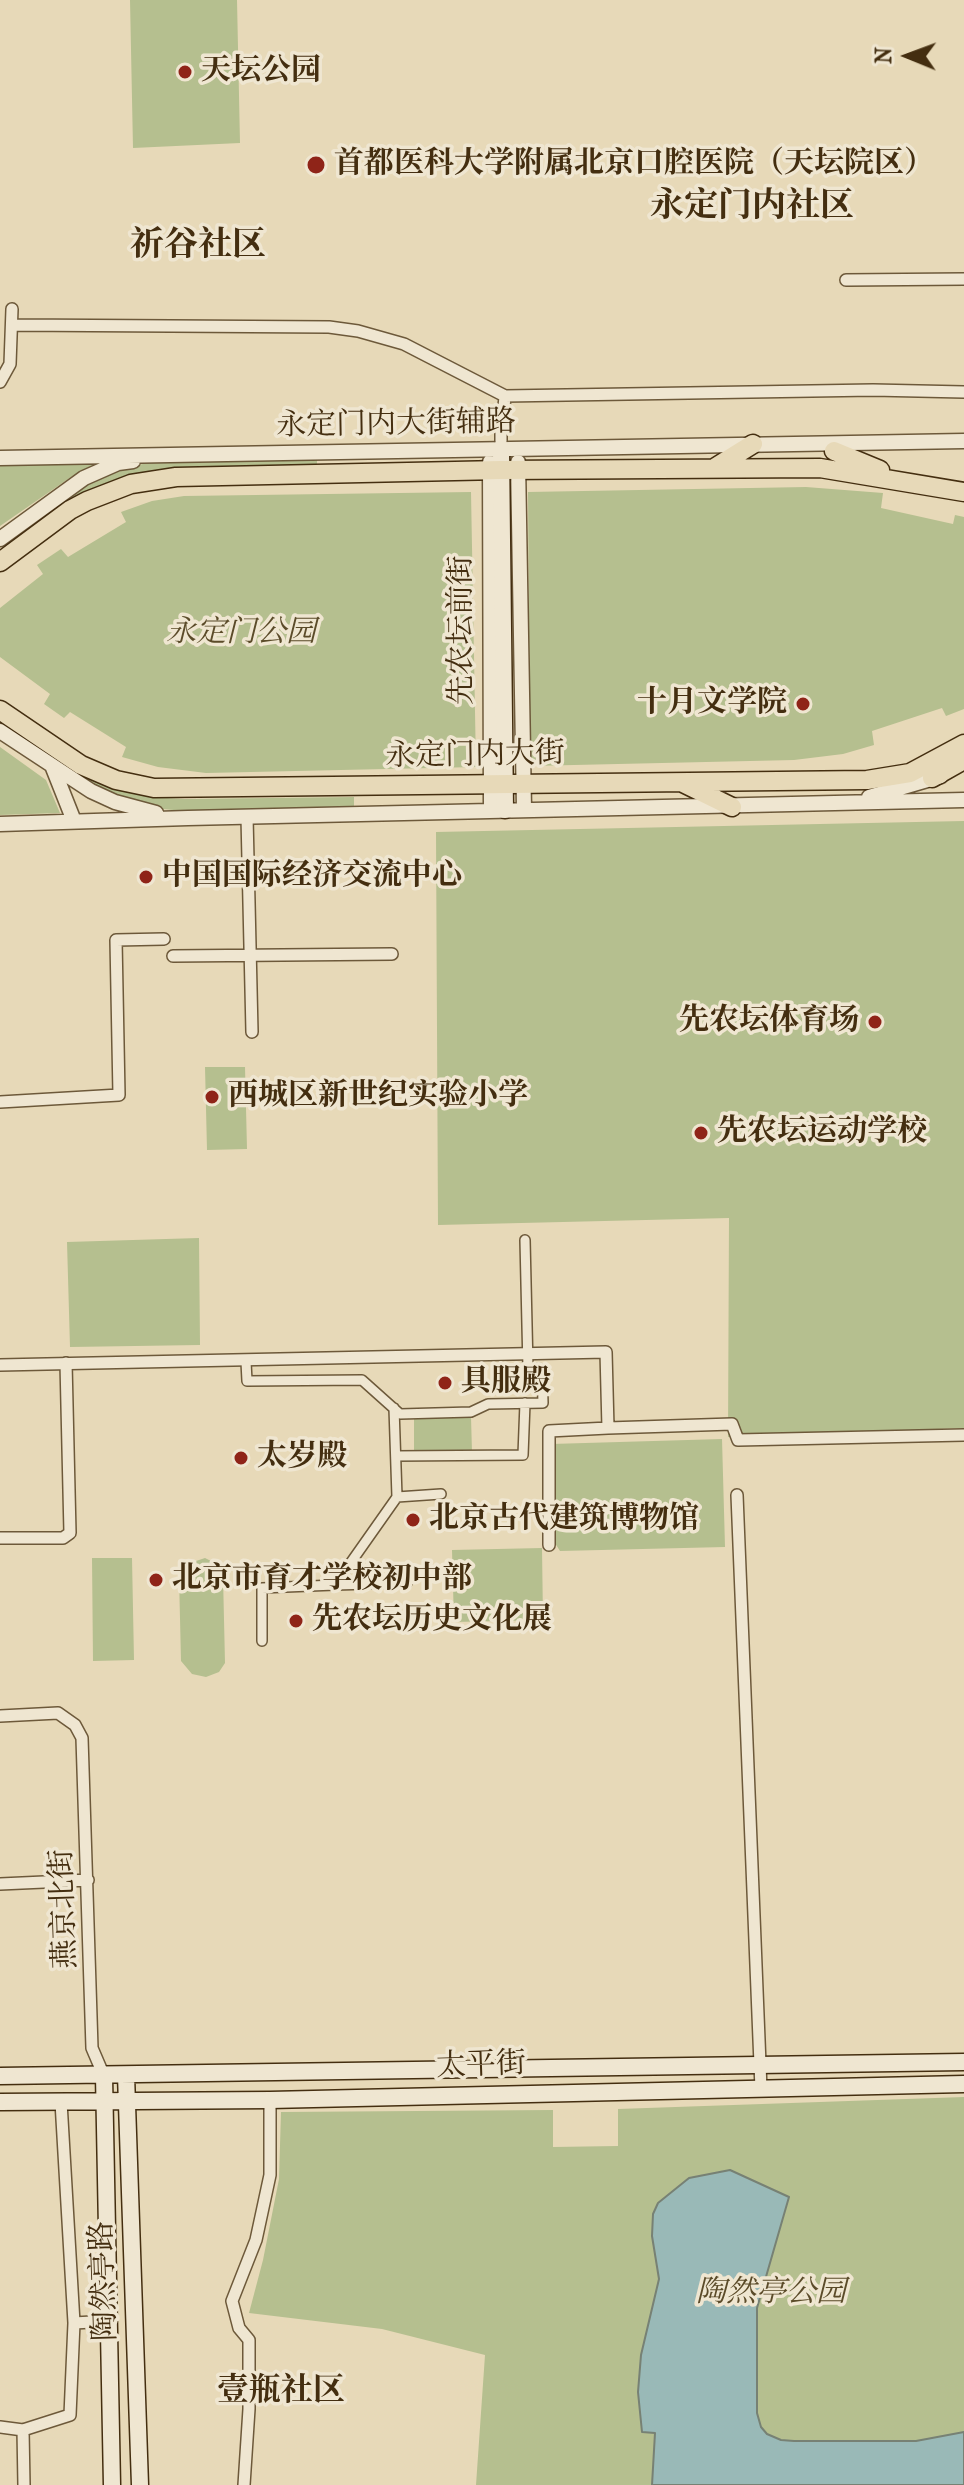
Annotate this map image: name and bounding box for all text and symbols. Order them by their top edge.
north arrow [868,16,948,96]
text: N [871,47,897,64]
place label: 天坛公园 [201,54,321,90]
marker: 天坛公园 [176,63,194,81]
place label: 首都医科大学附属北京口腔医院（天坛院区） [334,147,934,183]
marker: 首都医科大学附属北京口腔医院（天坛院区） [305,154,327,176]
district label: 永定门内社区 [650,188,854,228]
district label: 祈谷社区 [130,227,266,267]
street label: 永定门内大街辅路 [276,405,516,445]
street label: 先农坛前街 [445,555,481,705]
park label: 永定门公园 [166,616,316,652]
place label: 十月文学院 [637,686,787,722]
marker: 十月文学院 [794,695,812,713]
street label: 永定门内大街 [385,736,565,776]
place label: 中国国际经济交流中心 [162,859,462,895]
marker: 中国国际经济交流中心 [137,868,155,886]
place label: 先农坛体育场 [679,1004,859,1040]
marker: 先农坛体育场 [866,1013,884,1031]
place label: 西城区新世纪实验小学 [228,1079,528,1115]
marker: 西城区新世纪实验小学 [203,1088,221,1106]
place label: 先农坛运动学校 [717,1115,927,1151]
marker: 先农坛运动学校 [692,1124,710,1142]
place label: 具服殿 [461,1365,551,1401]
marker: 具服殿 [436,1374,454,1392]
place label: 太岁殿 [257,1440,347,1476]
marker: 太岁殿 [232,1449,250,1467]
place label: 北京古代建筑博物馆 [429,1502,699,1538]
marker: 北京古代建筑博物馆 [404,1511,422,1529]
place label: 北京市育才学校初中部 [172,1562,472,1598]
marker: 北京市育才学校初中部 [147,1571,165,1589]
place label: 先农坛历史文化展 [312,1603,552,1639]
marker: 先农坛历史文化展 [287,1612,305,1630]
street label: 燕京北街 [45,1848,85,1970]
street label: 太平街 [435,2046,527,2086]
street label: 陶然亭路 [85,2220,125,2342]
park label: 陶然亭公园 [696,2276,846,2312]
district label: 壹瓶社区 [217,2373,345,2411]

